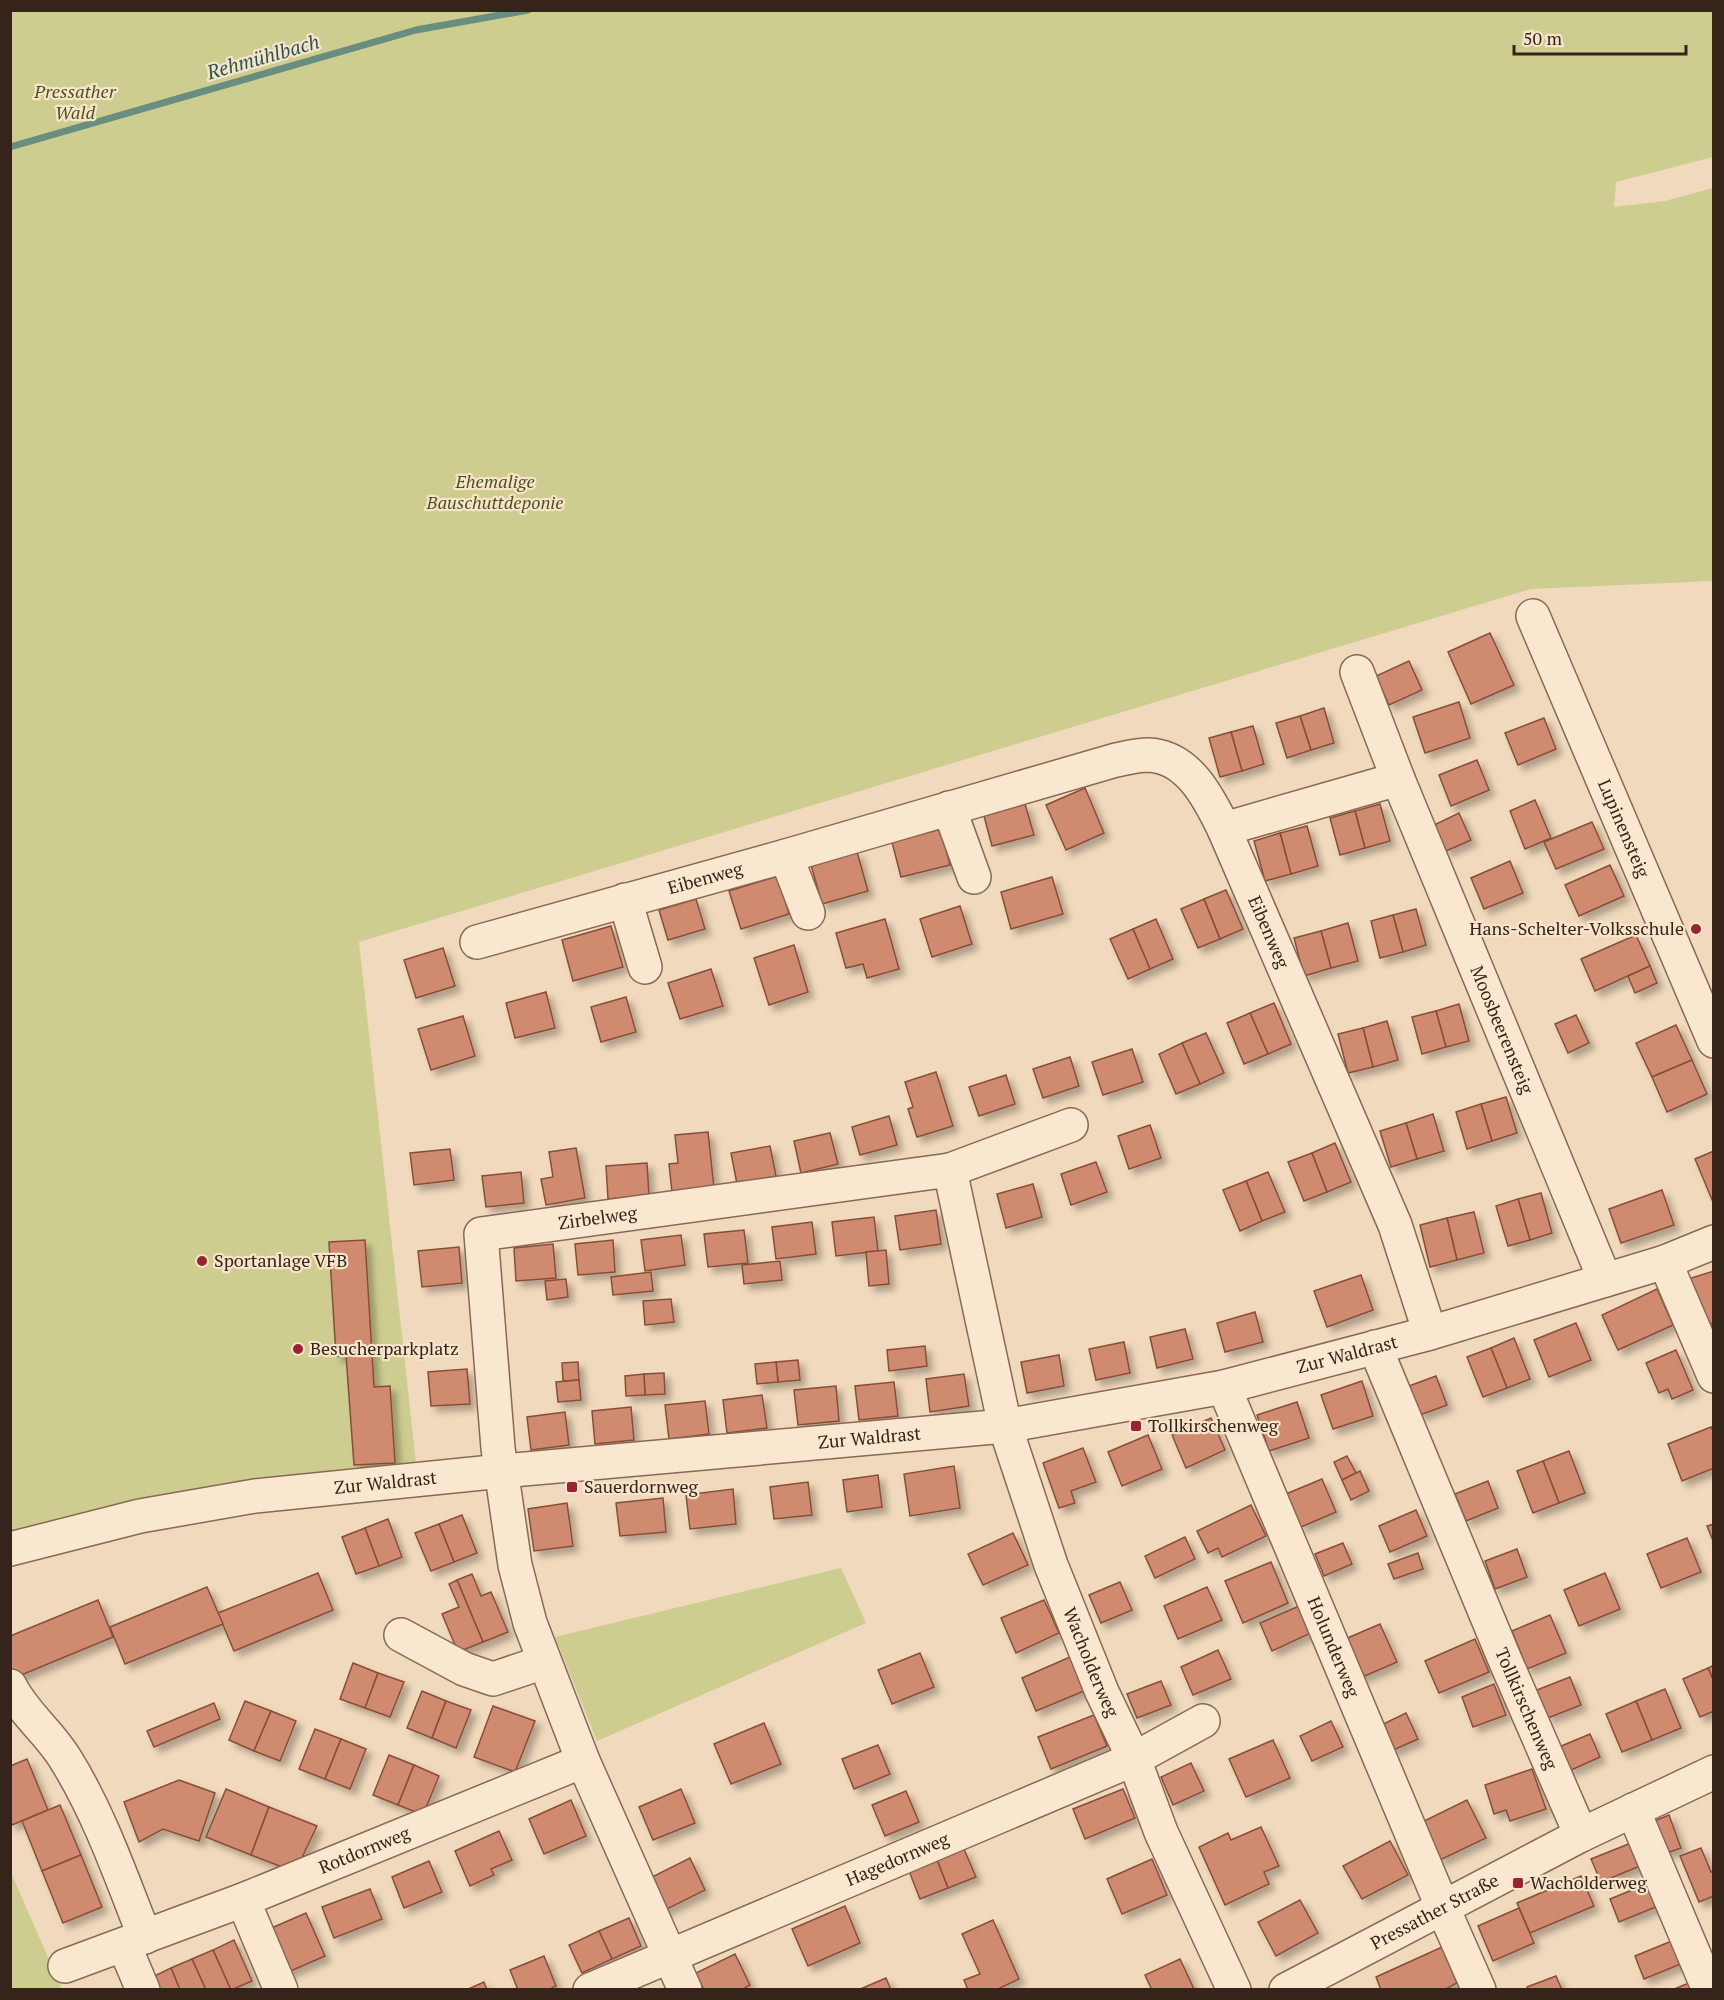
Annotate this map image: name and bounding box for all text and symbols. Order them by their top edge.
scale bar [1514,18,1686,56]
text: 50 m [1523,26,1563,50]
water label: Rehmühlbach [202,28,322,86]
park label: Pressather Wald [33,79,117,124]
park label: Ehemalige Bauschuttdeponie [426,469,563,514]
street label: Lupinensteig [1593,775,1656,882]
street label: Eibenweg [665,855,746,899]
street label: Eibenweg [1243,892,1296,972]
place label: Hans-Schelter-Volksschule [1469,916,1684,940]
marker: Hans-Schelter-Volksschule [1689,922,1703,936]
street label: Moosbeerensteig [1465,962,1540,1098]
street label: Zirbelweg [557,1200,639,1234]
place label: Sportanlage VFB [214,1248,347,1272]
marker: Sportanlage VFB [195,1254,209,1268]
street label: Zur Waldrast [1294,1329,1400,1378]
place label: Besucherparkplatz [310,1336,459,1360]
marker: Besucherparkplatz [291,1342,305,1356]
place label: Tollkirschenweg [1148,1413,1279,1437]
marker: Tollkirschenweg [1129,1419,1143,1433]
street label: Zur Waldrast [817,1421,922,1454]
street label: Zur Waldrast [333,1465,438,1499]
place label: Sauerdornweg [584,1474,699,1498]
marker: Sauerdornweg [565,1480,579,1494]
street label: Holunderweg [1302,1593,1366,1701]
street label: Wacholderweg [1058,1604,1125,1721]
street label: Tollkirschenweg [1490,1644,1564,1773]
street label: Rotdornweg [315,1820,414,1879]
street label: Hagedornweg [842,1826,953,1891]
street label: Pressather Straße [1366,1867,1503,1955]
place label: Wacholderweg [1530,1870,1647,1894]
marker: Wacholderweg [1511,1876,1525,1890]

